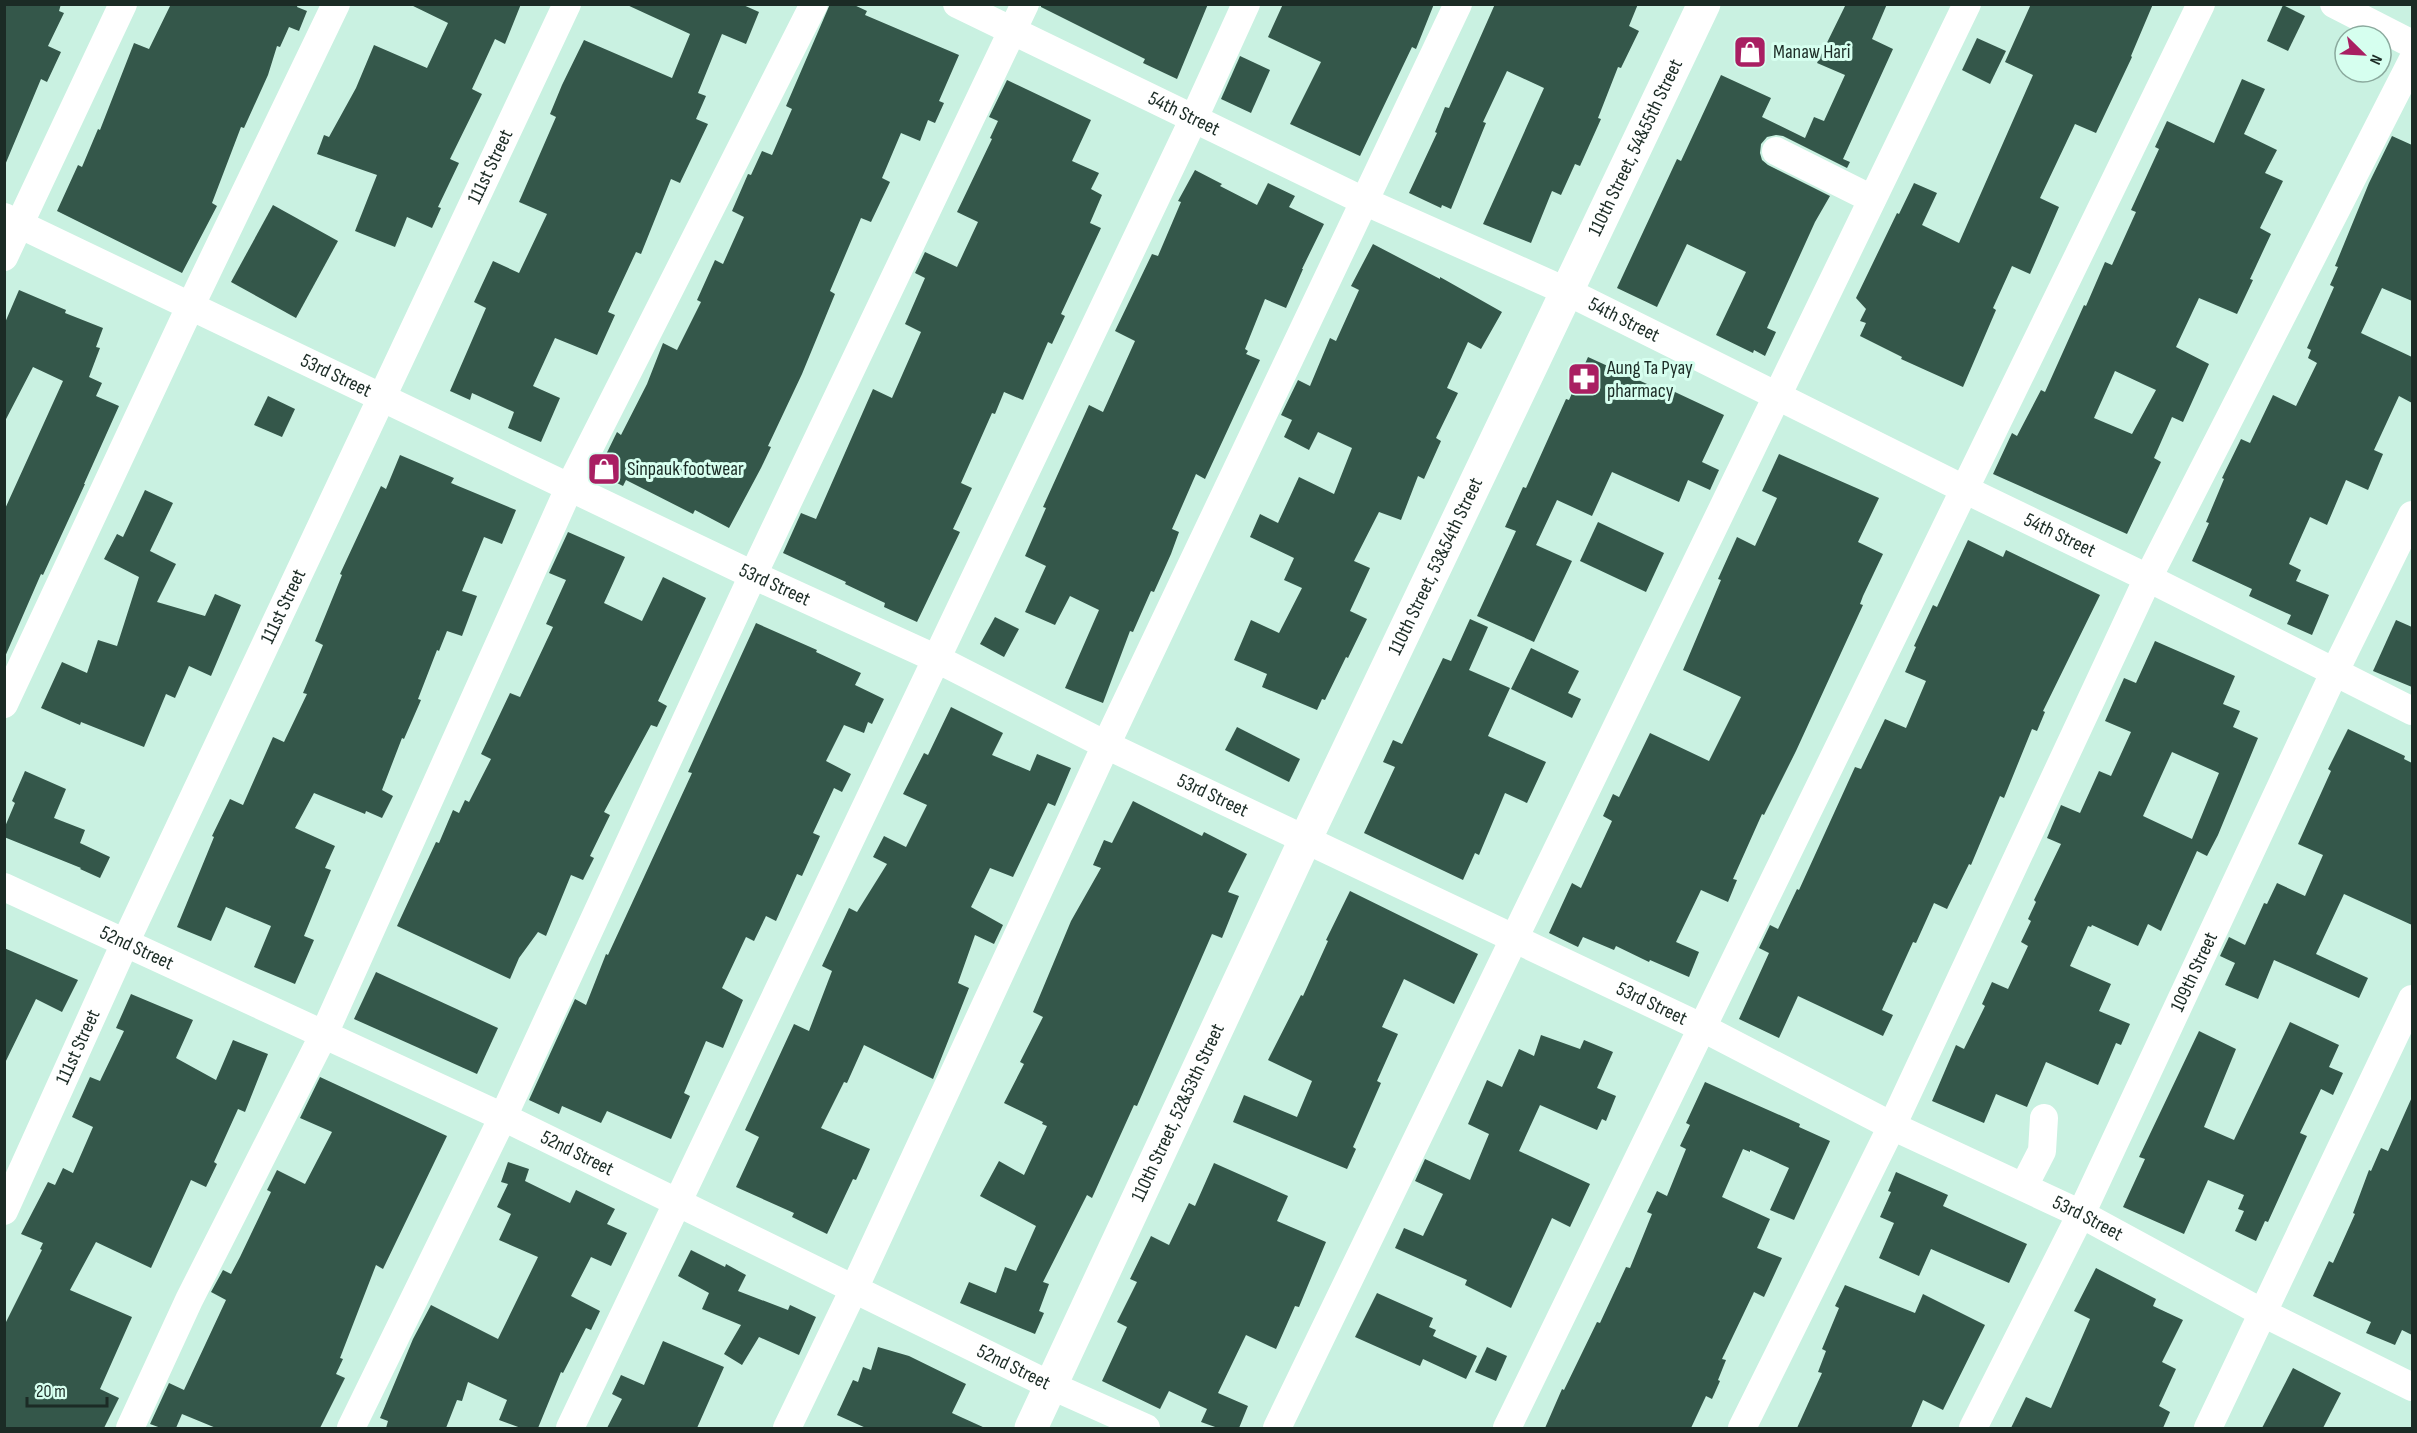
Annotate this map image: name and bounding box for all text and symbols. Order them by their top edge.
north arrow [2333,24,2393,84]
shop icon: Manaw Hari [1732,34,1768,70]
place label: Manaw Hari [1773,40,1850,64]
text: N [2365,52,2386,67]
street label: 110th Street, 54&55th Street [1583,55,1688,240]
street label: 54th Street [1144,86,1224,141]
street label: 111st Street [463,126,518,208]
street label: 54th Street [1584,292,1664,348]
street label: 53rd Street [297,349,375,403]
place label: Aung Ta Pyay pharmacy [1606,356,1693,403]
pharmacy icon: Aung Ta Pyay pharmacy [1566,361,1602,397]
shop icon: Sinpauk footwear [586,451,622,487]
place label: Sinpauk footwear [627,457,744,481]
street label: 110th Street, 53&54th Street [1383,474,1488,659]
street label: 54th Street [2020,508,2099,563]
street label: 53rd Street [735,558,814,612]
street label: 111st Street [256,565,311,648]
street label: 53rd Street [1173,768,1252,823]
street label: 52nd Street [96,921,177,975]
street label: 109th Street [2165,928,2223,1015]
street label: 53rd Street [1612,977,1691,1031]
street label: 111st Street [51,1006,105,1088]
street label: 110th Street, 52&53th Street [1126,1020,1230,1205]
street label: 52nd Street [537,1125,618,1181]
street label: 53rd Street [2049,1190,2127,1246]
street label: 52nd Street [973,1339,1054,1395]
scale bar [27,1370,106,1408]
text: 20 m [36,1381,66,1402]

